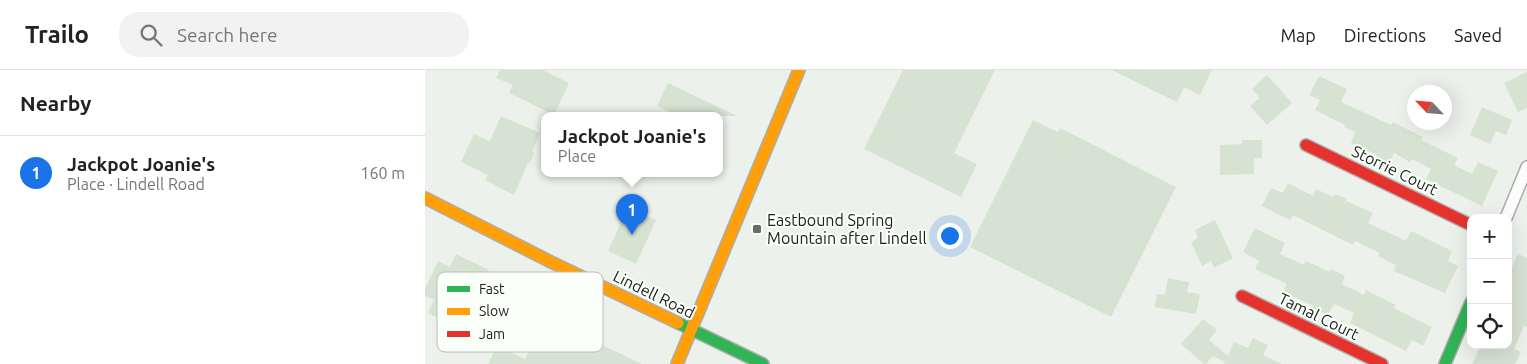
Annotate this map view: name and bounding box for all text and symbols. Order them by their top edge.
search box [119,12,469,57]
text: Trailo [25,21,89,48]
icon: search [137,21,165,49]
text: Search here [177,24,278,46]
text: Map [1280,25,1316,45]
text: Directions [1344,25,1426,45]
text: Saved [1454,25,1502,45]
north arrow [1407,85,1452,130]
text: Nearby [20,91,91,115]
popup [541,112,723,177]
text: Jackpot Joanie's [558,125,706,147]
street label: Storrie Court [1349,141,1441,199]
text: Place [558,147,596,165]
text: Jackpot Joanie's [67,153,215,175]
text: 1 [31,164,41,182]
text: 160 m [360,164,405,182]
text: Place · Lindell Road [67,175,205,193]
pin: 1 [616,194,648,235]
place label: Eastbound Spring Mountain after Lindell [767,211,927,247]
map controls [1467,214,1512,349]
button: + [1467,214,1512,259]
marker: Eastbound Spring Mountain after Lindell [751,223,763,235]
your location [937,223,963,249]
button: − [1467,259,1512,304]
street label: Lindell Road [610,267,698,321]
legend [437,272,603,352]
text: Fast [479,281,505,297]
street label: Tamal Court [1276,289,1363,343]
text: Slow [479,303,509,319]
button: locate [1467,304,1512,349]
text: Jam [479,326,505,342]

